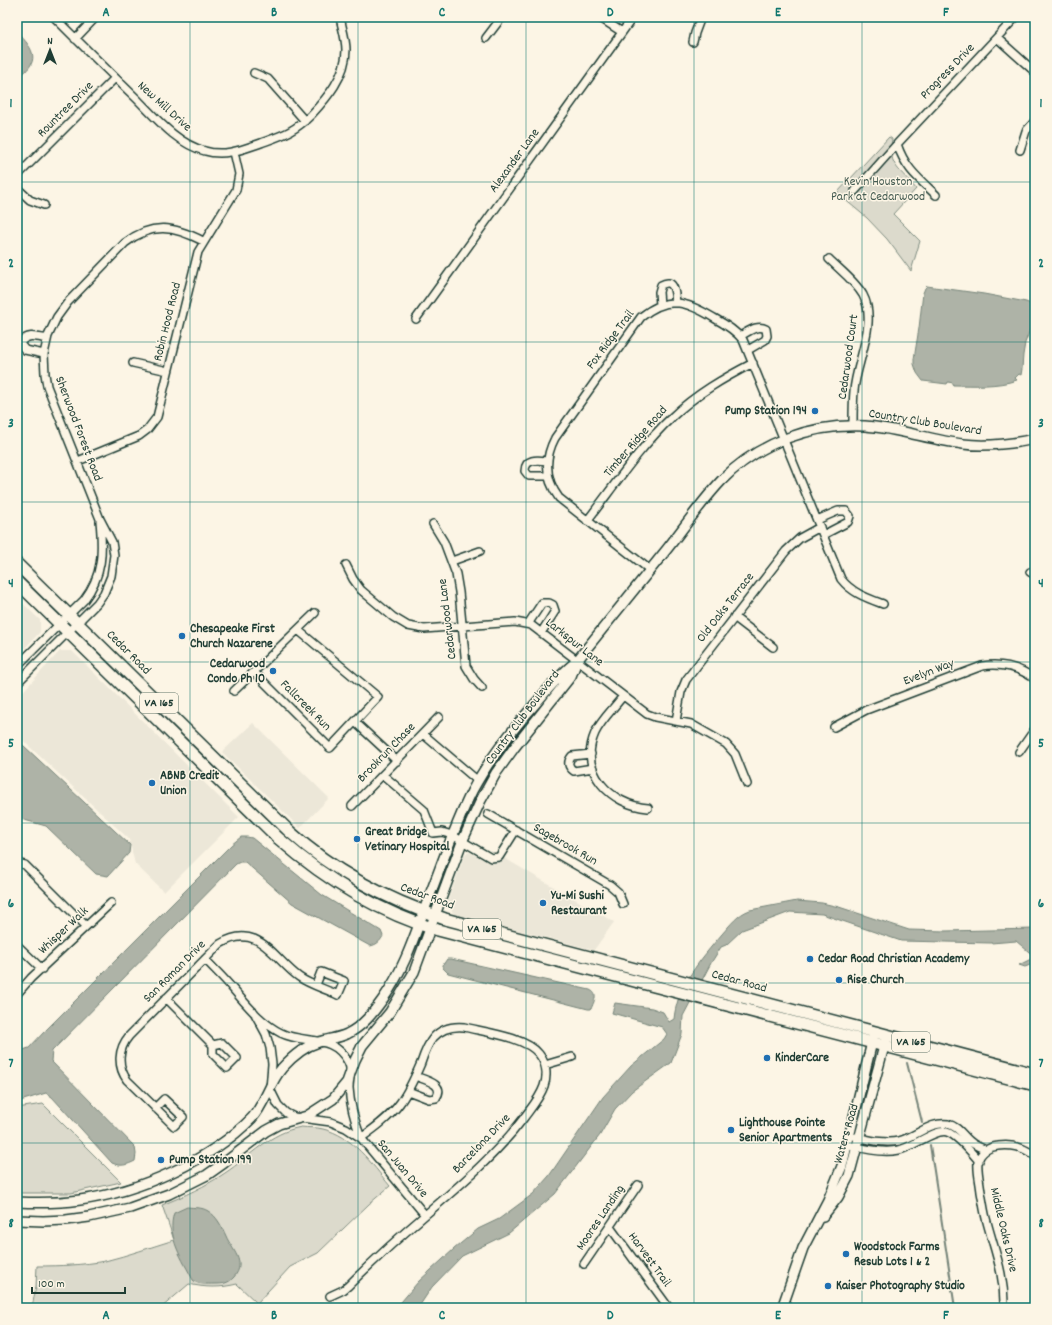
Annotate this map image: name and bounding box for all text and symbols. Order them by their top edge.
text: A [102,4,110,23]
text: B [271,4,277,23]
text: C [439,4,446,23]
text: D [607,4,614,23]
text: E [775,4,782,23]
text: F [943,4,949,23]
north arrow [30,30,70,70]
text: N [47,34,53,50]
street label: Progress Drive [916,39,980,104]
street label: Rountree Drive [34,77,99,142]
street label: New Mill Drive [132,77,196,137]
text: 1 [10,95,13,114]
text: 1 [1040,95,1043,114]
street label: Alexander Lane [485,125,545,197]
park label: Kevin Houston Park at Cedarwood [831,173,925,207]
text: 2 [8,255,14,274]
text: 2 [1038,255,1044,274]
street label: Robin Hood Road [149,281,187,363]
street label: Fox Ridge Trail [582,306,640,374]
street label: Cedarwood Court [834,313,864,401]
street label: Sherwood Forest Road [49,374,107,484]
street label: Timber Ridge Road [600,402,672,482]
place label: Pump Station 194 [725,402,807,421]
street label: Country Club Boulevard [867,405,983,441]
marker: Pump Station 194 [810,406,820,416]
text: 3 [8,415,14,434]
text: 3 [1038,415,1044,434]
street label: Old Oaks Terrace [692,569,760,647]
text: 4 [8,575,14,594]
text: 4 [1038,575,1044,594]
street label: Cedarwood Lane [434,577,462,661]
street label: Larkspur Lane [541,614,607,672]
place label: Chesapeake First Church Nazarene [190,620,275,654]
street label: Cedar Road [101,626,155,680]
marker: Chesapeake First Church Nazarene [177,631,187,641]
street label: Evelyn Way [901,654,958,691]
place label: Cedarwood Condo Ph 10 [207,655,265,689]
marker: Cedarwood Condo Ph 10 [268,666,278,676]
street label: Country Club Boulevard [481,667,565,769]
street label: Fallcreek Run [275,676,335,736]
road number: VA 165 [140,693,178,713]
street label: Brookrun Chase [353,719,421,787]
text: 5 [8,735,14,754]
text: 5 [1038,735,1044,754]
place label: ABNB Credit Union [160,767,219,801]
marker: ABNB Credit Union [147,778,157,788]
street label: Sagebrook Run [529,819,601,871]
place label: Great Bridge Vetinary Hospital [365,823,450,857]
marker: Great Bridge Vetinary Hospital [352,834,362,844]
street label: Cedar Road [397,878,457,916]
place label: Yu-Mi Sushi Restaurant [550,887,607,921]
text: 6 [8,895,15,914]
text: 6 [1038,895,1045,914]
marker: Yu-Mi Sushi Restaurant [538,898,548,908]
street label: Whisper Walk [35,903,93,959]
road number: VA 165 [463,919,501,939]
street label: San Roman Drive [139,936,211,1008]
place label: Cedar Road Christian Academy [818,950,970,969]
marker: Cedar Road Christian Academy [805,954,815,964]
street label: Cedar Road [709,966,769,998]
place label: Rise Church [847,971,904,990]
marker: Rise Church [834,975,844,985]
road number: VA 165 [892,1032,930,1052]
place label: KinderCare [775,1049,829,1068]
marker: KinderCare [762,1053,772,1063]
text: 7 [9,1055,14,1074]
text: 7 [1039,1055,1044,1074]
street label: Waters Road [829,1102,865,1166]
street label: Barcelona Drive [448,1109,516,1178]
place label: Lighthouse Pointe Senior Apartments [739,1114,833,1148]
marker: Lighthouse Pointe Senior Apartments [726,1125,736,1135]
street label: San Juan Drive [372,1136,432,1203]
place label: Pump Station 199 [169,1151,252,1170]
marker: Pump Station 199 [156,1155,166,1165]
street label: Moores Landing [572,1181,630,1255]
street label: Middle Oaks Drive [984,1186,1022,1274]
text: 8 [8,1215,14,1234]
text: 8 [1038,1215,1044,1234]
street label: Harvest Trail [623,1229,675,1291]
place label: Woodstock Farms Resub Lots 1 & 2 [854,1238,940,1272]
marker: Woodstock Farms Resub Lots 1 & 2 [841,1249,851,1259]
scale bar [32,1269,125,1295]
text: 100 m [38,1276,65,1293]
place label: Kaiser Photography Studio [836,1277,965,1296]
marker: Kaiser Photography Studio [823,1281,833,1291]
text: A [102,1307,110,1325]
text: B [271,1307,277,1325]
text: C [439,1307,446,1325]
text: D [607,1307,614,1325]
text: E [775,1307,782,1325]
text: F [943,1307,949,1325]

